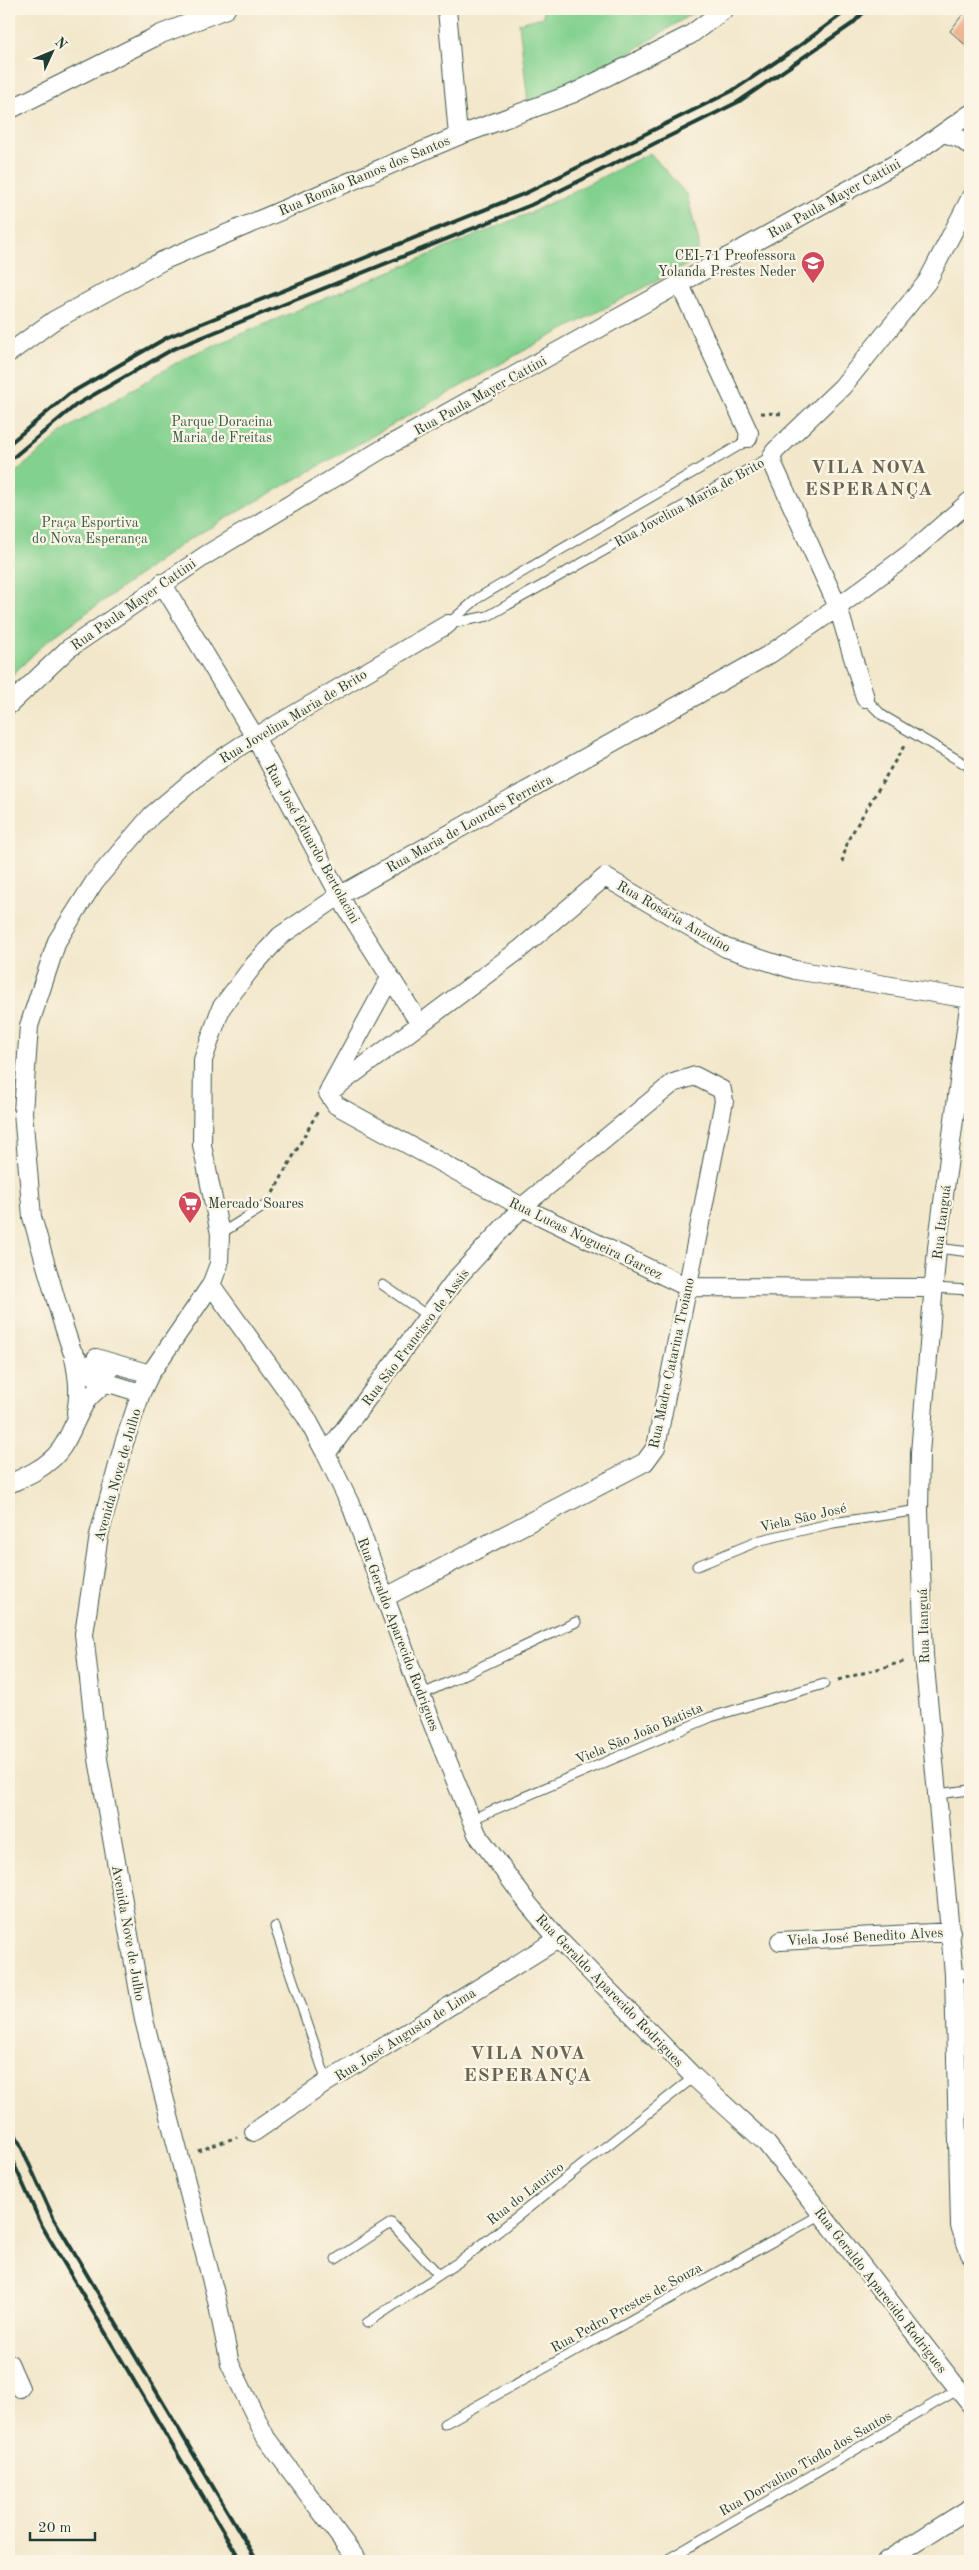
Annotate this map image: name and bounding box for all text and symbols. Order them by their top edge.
north arrow [28,28,78,78]
text: N [52,35,70,53]
street label: Rua Romão Ramos dos Santos [277,133,452,218]
street label: Rua Paula Mayer Cattini [766,157,903,241]
place label: CEI-71 Preofessora Yolanda Prestes Neder [658,249,796,279]
school or university icon: CEI-71 Preofessora Yolanda Prestes Neder [800,250,826,284]
street label: Rua Paula Mayer Cattini [412,354,549,438]
park label: Parque Doracina Maria de Freitas [171,415,273,445]
street label: Rua Jovelina Maria de Brito [612,456,767,550]
district label: VILA NOVA ESPERANÇA [805,459,933,500]
park label: Praça Esportiva do Nova Esperança [32,516,148,546]
street label: Rua Paula Mayer Cattini [69,556,199,653]
street label: Rua Jovelina Maria de Brito [217,667,370,766]
street label: Rua José Eduardo Bertolacini [262,761,362,926]
street label: Rua Maria de Lourdes Ferreira [384,772,555,875]
street label: Rua Rosária Anzuíno [614,879,733,955]
street label: Rua Itanguá [930,1184,954,1260]
supermarket icon: Mercado Soares [177,1190,203,1224]
street label: Rua Lucas Nogueira Garcez [506,1196,665,1282]
place label: Mercado Soares [208,1197,304,1211]
street label: Rua São Francisco de Assis [360,1266,472,1409]
street label: Rua Madre Catarina Troiano [647,1276,697,1450]
street label: Avenida Nove de Julho [92,1407,144,1543]
street label: Viela São José [759,1501,848,1535]
street label: Rua Geraldo Aparecido Rodrigues [355,1536,441,1733]
street label: Rua Itanguá [916,1588,932,1664]
street label: Viela São João Batista [574,1701,705,1767]
street label: Avenida Nove de Julho [109,1864,147,2002]
street label: Rua Geraldo Aparecido Rodrigues [533,1912,686,2070]
street label: Viela José Benedito Alves [786,1926,944,1948]
street label: Rua José Augusto de Lima [333,1986,479,2084]
district label: VILA NOVA ESPERANÇA [464,2045,592,2086]
street label: Rua do Laurico [485,2160,567,2228]
street label: Rua Geraldo Aparecido Rodrigues [811,2205,949,2376]
street label: Rua Pedro Prestes de Souza [549,2260,704,2355]
street label: Rua Dorvalino Tioflo dos Santos [717,2409,894,2519]
scale bar [30,2510,95,2542]
text: 20 m [38,2521,72,2536]

